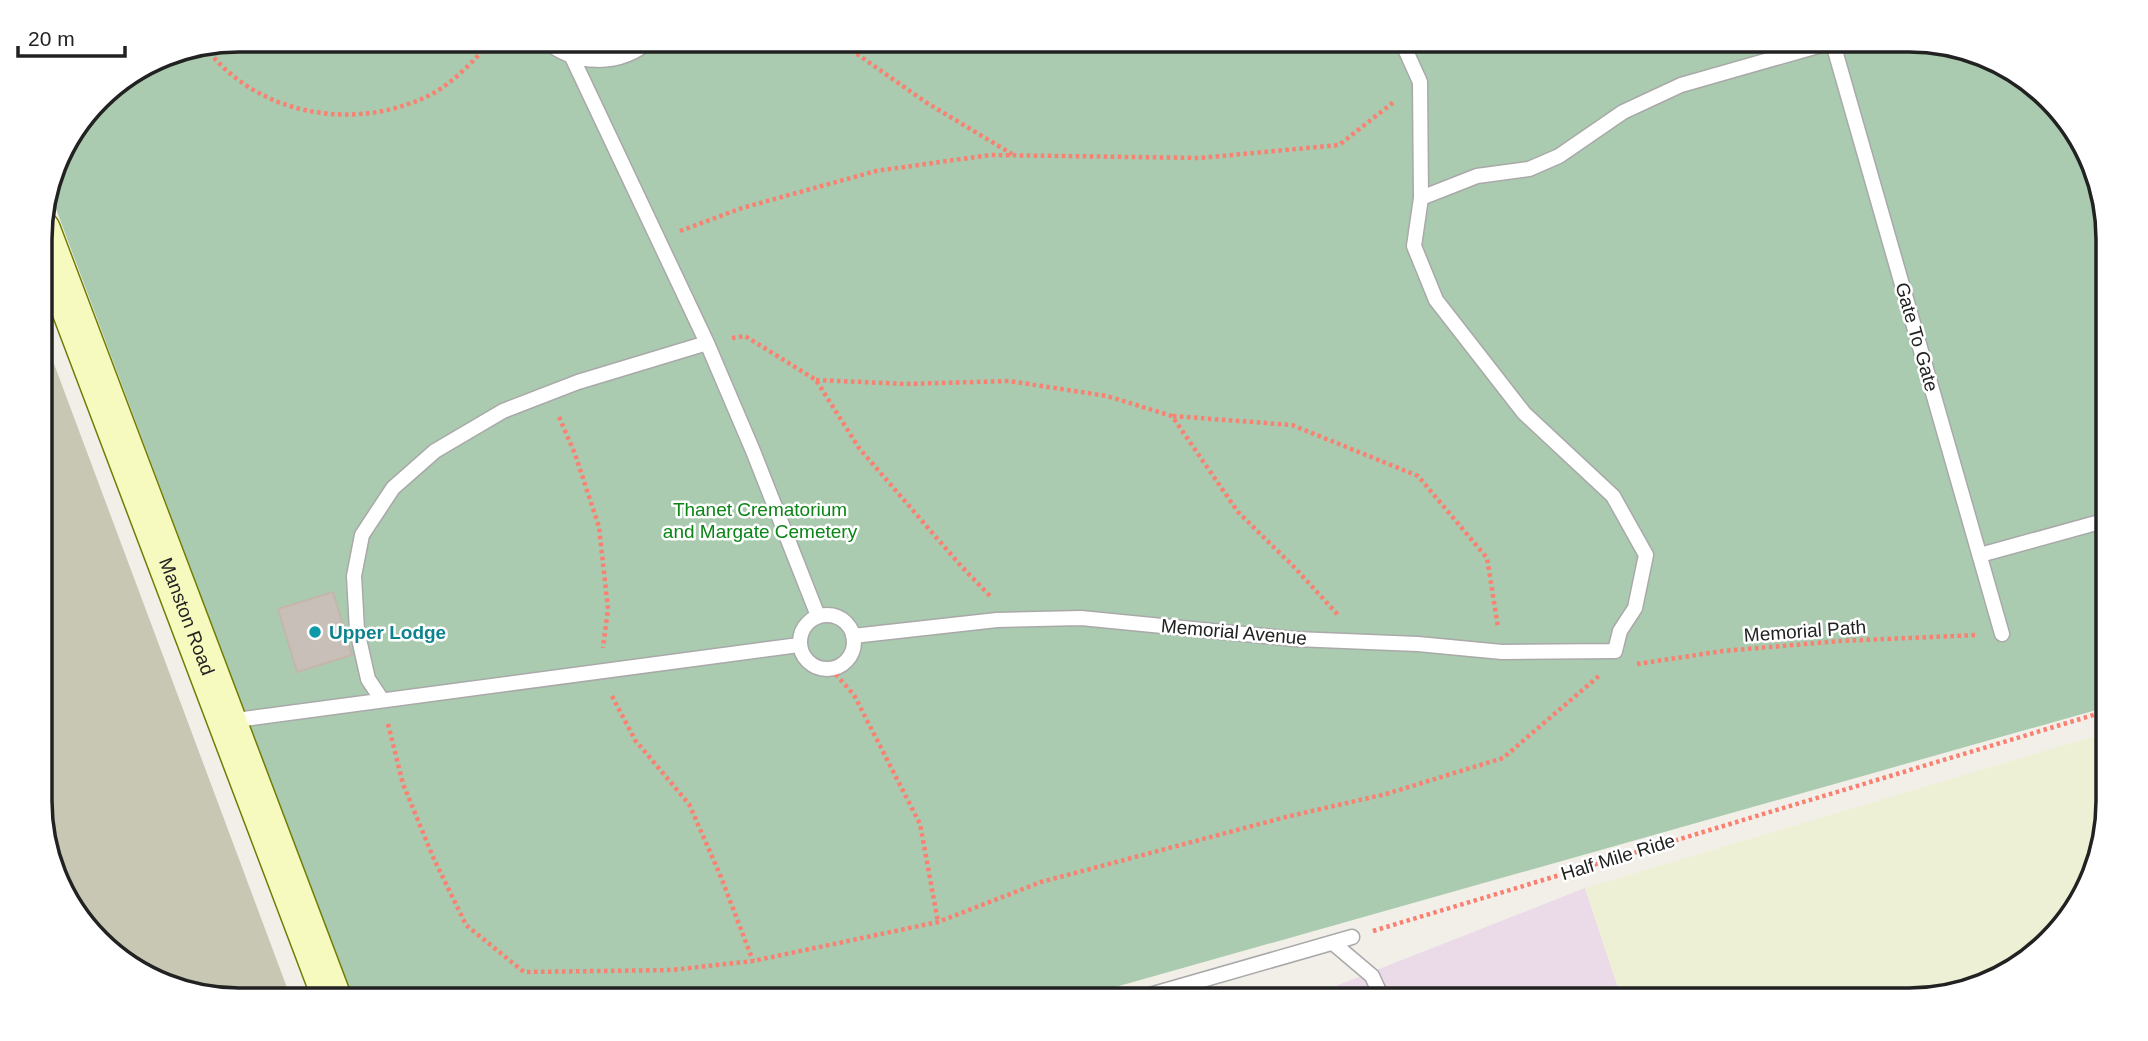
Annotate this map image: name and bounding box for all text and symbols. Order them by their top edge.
scale bar [18,14,124,58]
text: 20 m [28,27,75,50]
street label: Gate To Gate [1891,280,1943,394]
park label: Thanet Crematorium and Margate Cemetery [663,499,858,542]
street label: Manston Road [156,555,219,678]
street label: Memorial Avenue [1160,615,1308,649]
street label: Memorial Path [1743,616,1867,646]
place label: Upper Lodge [329,622,446,643]
marker: Upper Lodge [307,624,323,640]
street label: Half Mile Ride [1558,830,1678,884]

